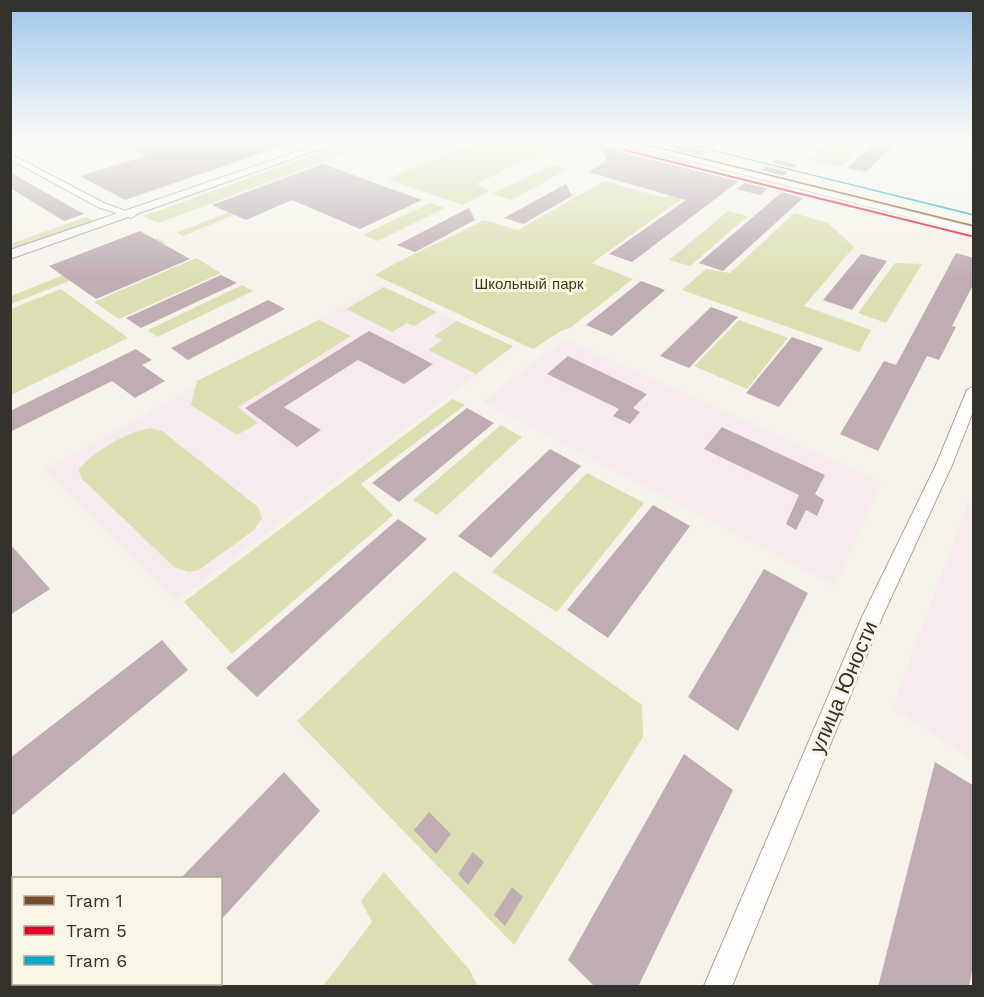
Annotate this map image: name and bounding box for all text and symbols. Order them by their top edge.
park label: Школьный парк [475,275,584,293]
street label: улица Юности [804,617,882,757]
legend [12,877,222,985]
text: Tram 1 [66,890,123,911]
text: Tram 5 [66,920,127,941]
text: Tram 6 [66,950,127,971]

